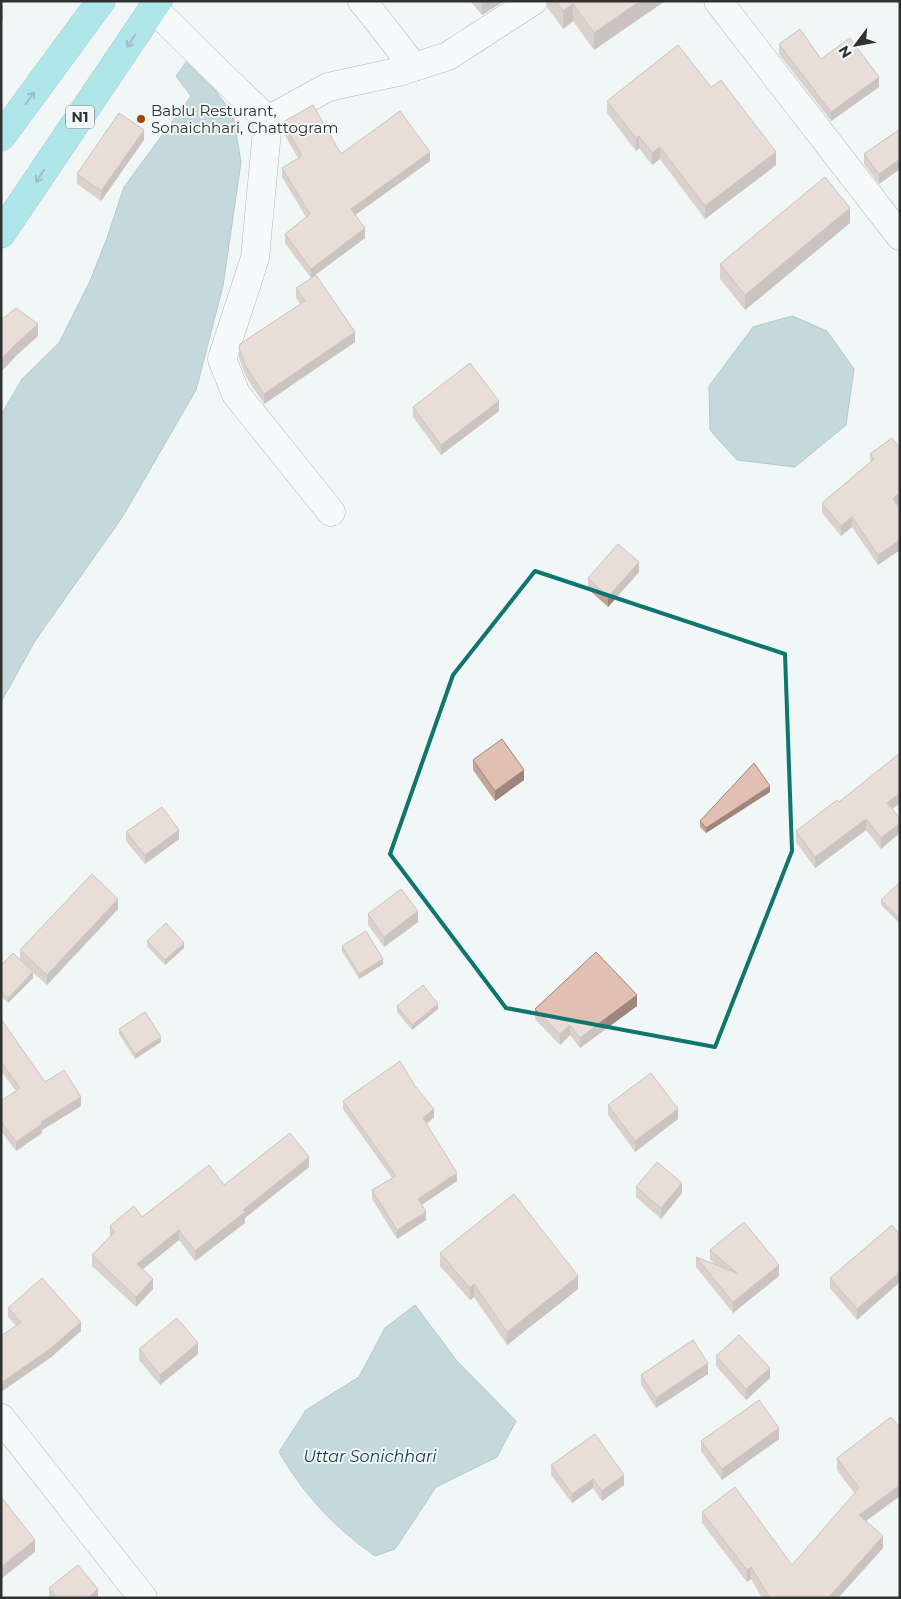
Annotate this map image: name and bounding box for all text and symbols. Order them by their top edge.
north arrow [831,20,881,70]
one-way arrow [126,34,136,48]
text: N [834,42,856,61]
one-way arrow [25,91,35,105]
place label: Bablu Resturant, Sonaichhari, Chattogram [151,101,338,137]
road number: N1 [66,105,94,128]
marker: Bablu Resturant, Sonaichhari, Chattogram [135,113,147,125]
one-way arrow [35,169,45,183]
water label: Uttar Sonichhari [303,1447,437,1466]

